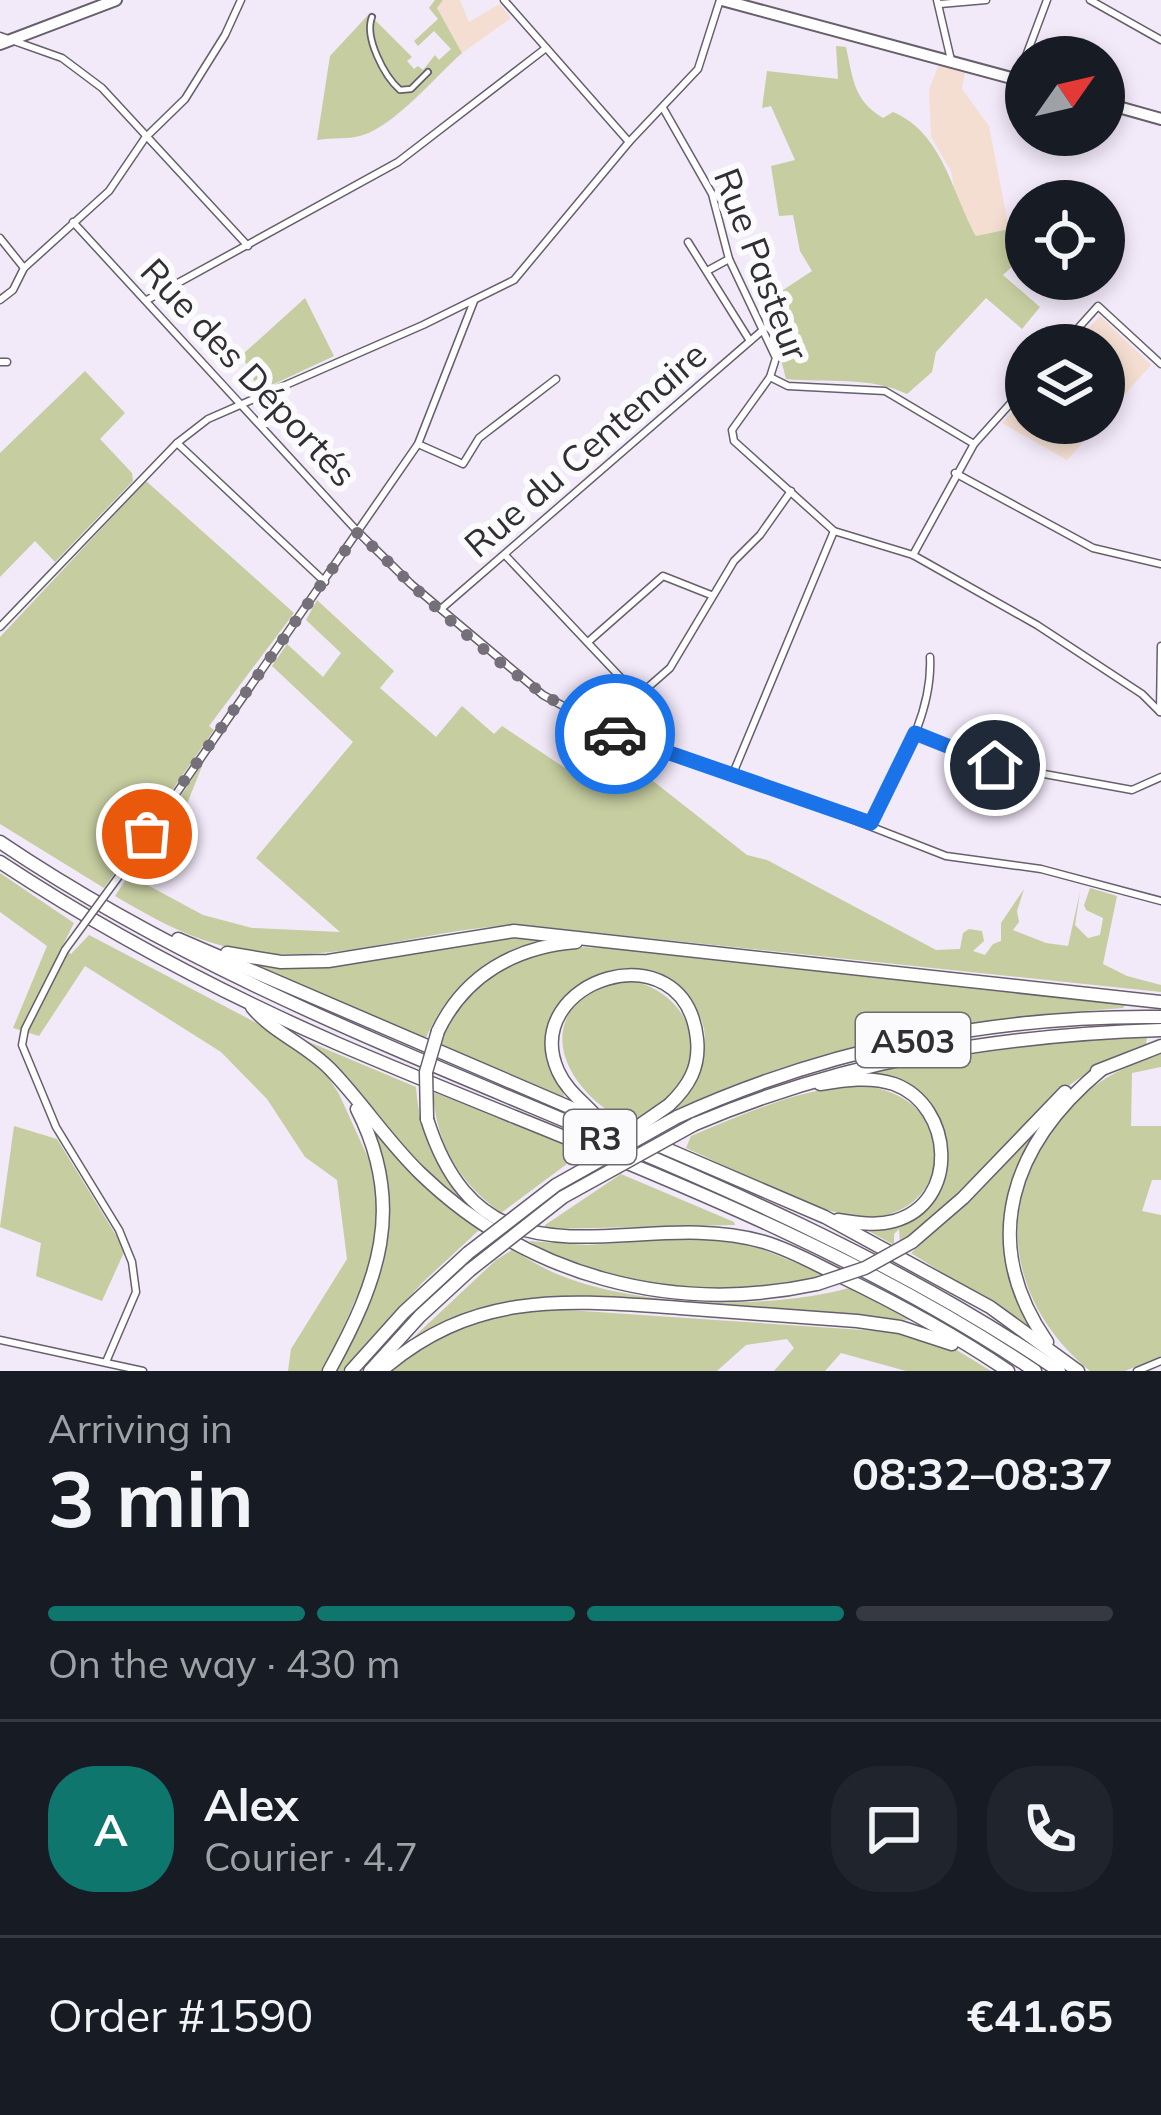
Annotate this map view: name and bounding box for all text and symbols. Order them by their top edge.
north arrow [1005,36,1125,156]
map controls [1005,36,1125,444]
street label: Rue Pasteur [705,161,819,367]
button: locate [1005,180,1125,300]
street label: Rue des Déportés [132,249,366,495]
button: layers [1005,324,1125,444]
street label: Rue du Centenaire [455,332,715,566]
courier [555,674,675,794]
icon: car [582,701,648,767]
pin [944,714,1046,816]
icon: home [962,732,1028,798]
pin [96,783,198,885]
icon: bag [114,801,180,867]
road number: A503 [856,1013,970,1067]
road number: R3 [564,1110,636,1164]
text: Arriving in [48,1404,233,1453]
text: 08:32–08:37 [852,1445,1113,1501]
text: 3 min [48,1449,254,1547]
text: On the way · 430 m [48,1639,400,1688]
button: chat [831,1766,957,1892]
button: phone [987,1766,1113,1892]
text: Alex [204,1776,299,1832]
text: A [94,1801,128,1857]
text: Courier · 4.7 [204,1832,418,1881]
text: Order #1590 [48,1987,313,2043]
text: €41.65 [967,1987,1113,2043]

